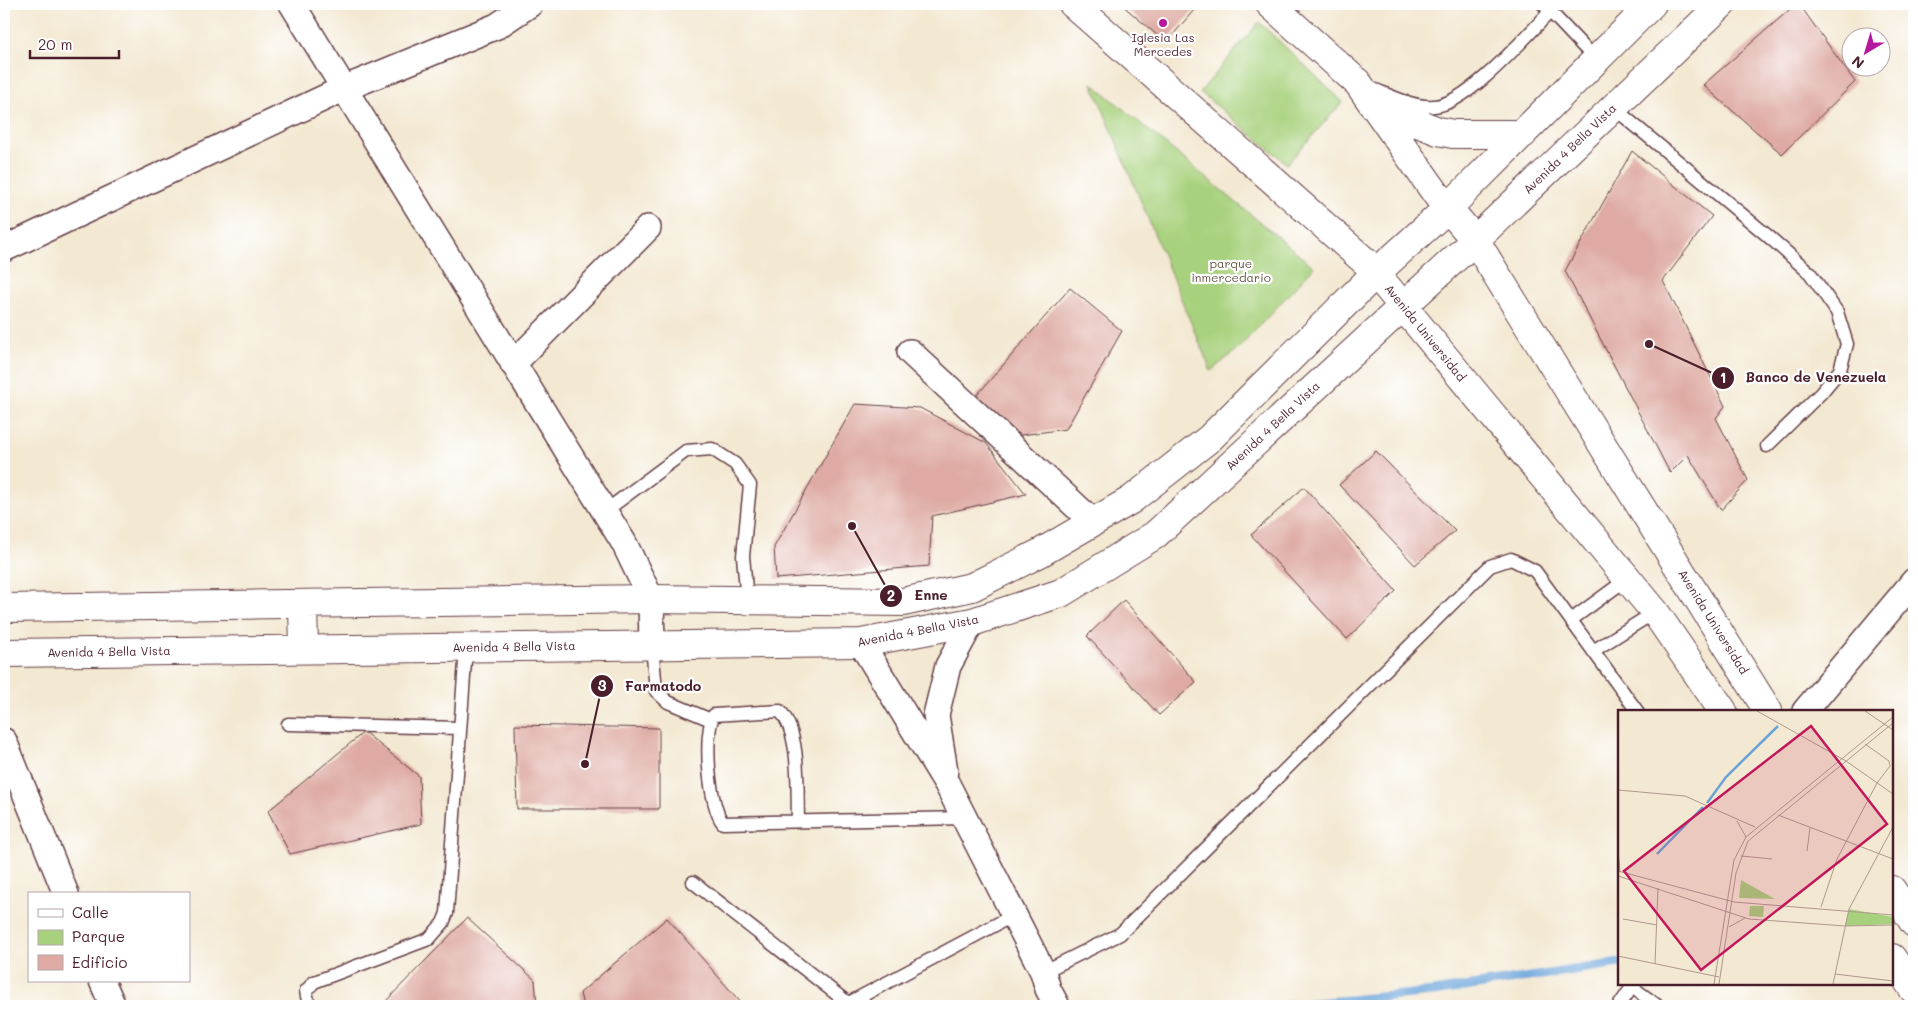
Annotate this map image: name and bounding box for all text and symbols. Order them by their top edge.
marker: Iglesia Las Mercedes [1157,17,1169,29]
scale bar [30,28,119,60]
north arrow [1840,28,1890,78]
place label: Iglesia Las Mercedes [1131,29,1195,59]
text: 20 m [38,34,72,54]
text: N [1848,52,1868,73]
street label: Avenida 4 Bella Vista [1519,100,1619,197]
park label: parque inmercedario [1191,255,1271,285]
street label: Avenida Universidad [1382,281,1470,385]
callout: Banco de Venezuela [1710,363,1896,392]
text: 1 [1720,367,1726,387]
text: Banco de Venezuela [1746,367,1887,386]
street label: Avenida 4 Bella Vista [1222,377,1323,473]
street label: Avenida Universidad [1675,566,1753,677]
callout: Enne [879,581,957,610]
text: 2 [887,585,895,605]
text: Enne [914,585,948,604]
street label: Avenida 4 Bella Vista [856,610,980,650]
street label: Avenida 4 Bella Vista [452,637,576,655]
street label: Avenida 4 Bella Vista [47,642,171,660]
callout: Farmatodo [590,671,711,700]
text: 3 [597,675,607,695]
text: Farmatodo [625,676,702,695]
inset map [1618,710,1893,985]
legend [28,892,190,982]
text: Calle [72,902,109,922]
text: Parque [72,926,125,946]
text: Edificio [72,952,128,972]

